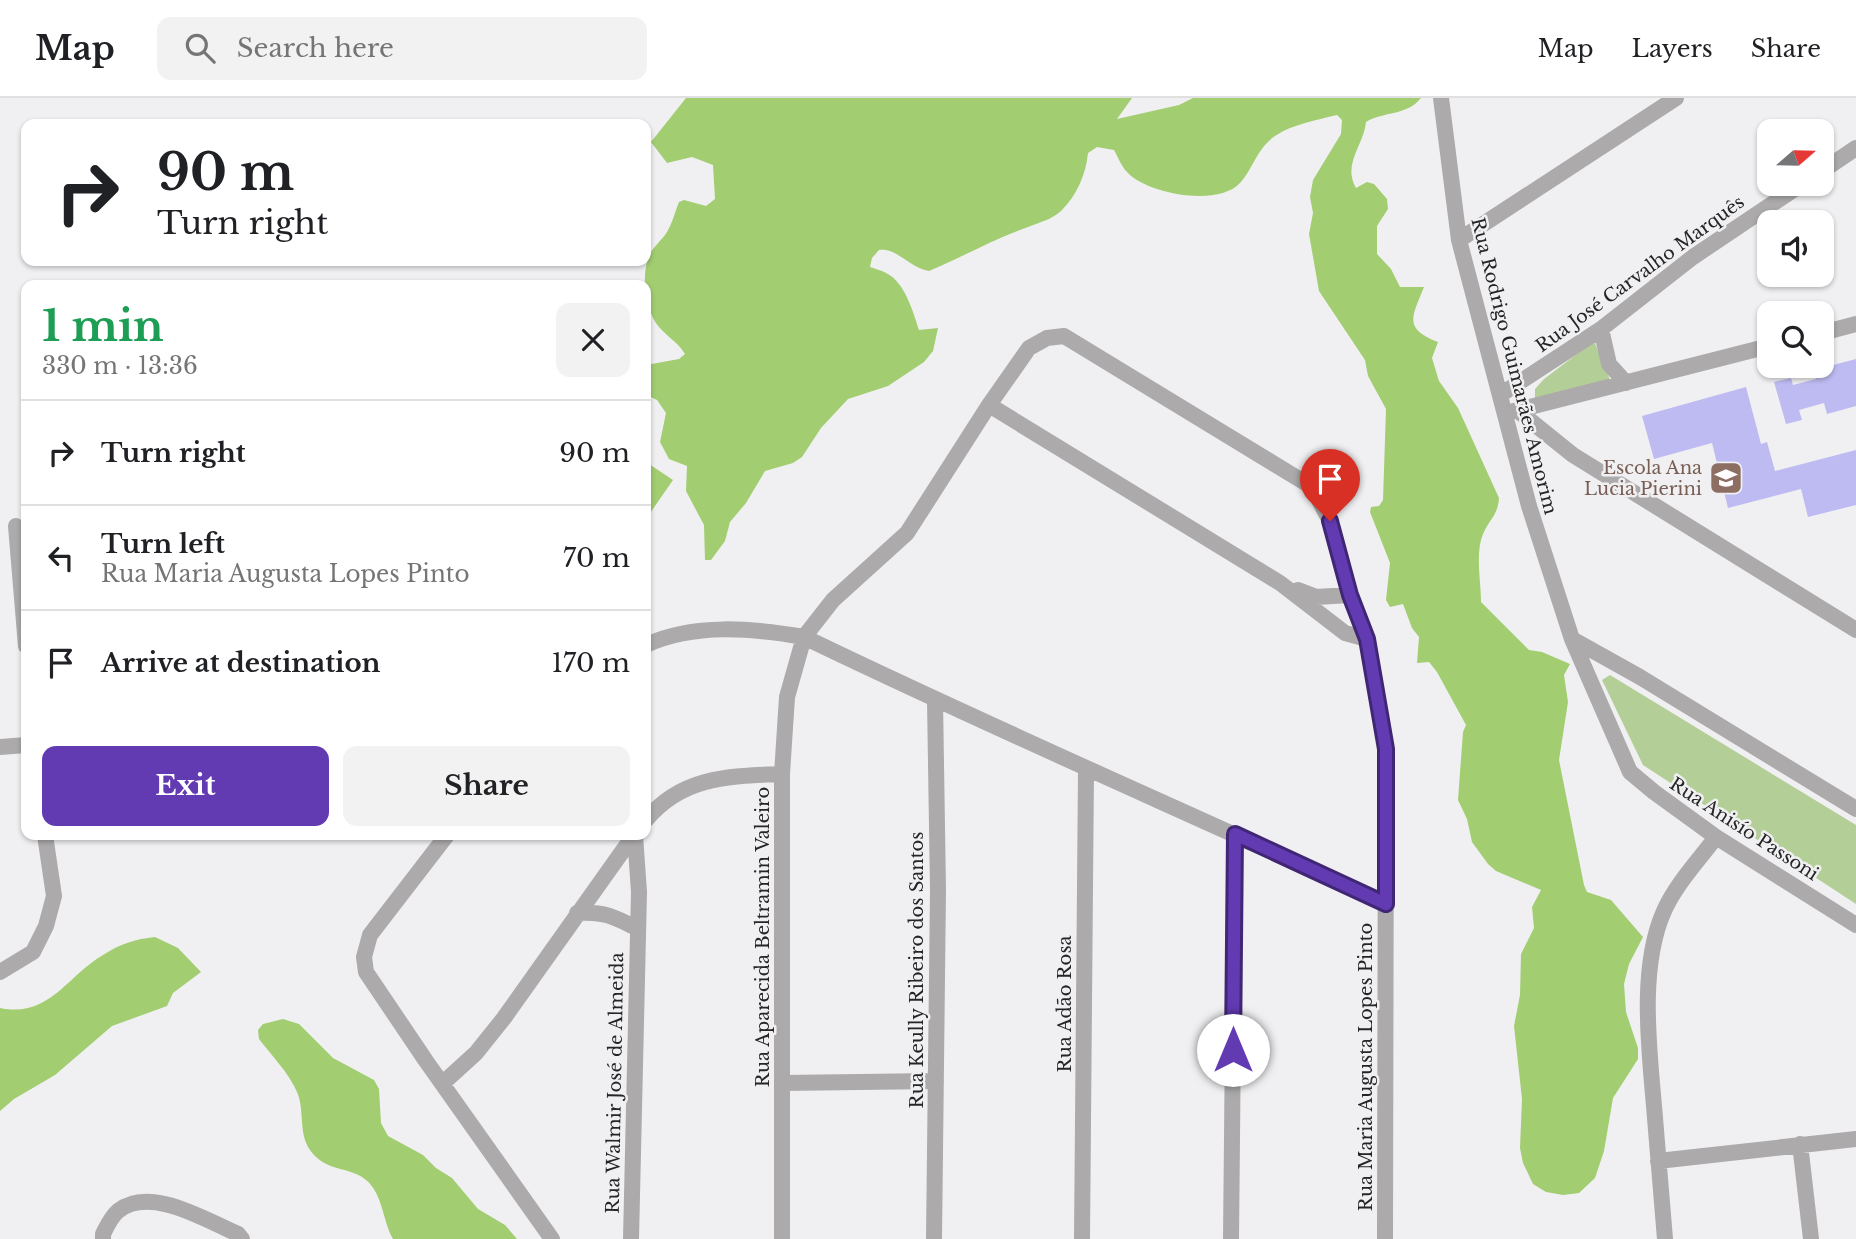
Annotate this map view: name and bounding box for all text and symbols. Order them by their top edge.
search box [157,17,647,80]
text: Map [35,28,115,69]
icon: search [181,29,219,67]
text: Search here [237,32,394,64]
text: Map [1538,34,1594,63]
text: Layers [1632,34,1713,63]
text: Share [1751,34,1821,63]
north arrow [1757,119,1834,196]
map controls [1757,119,1834,378]
text: 90 m [157,142,294,203]
icon: right [42,147,133,238]
street label: Rua José Carvalho Marquês [1531,191,1749,357]
text: Turn right [157,203,328,243]
button: sound [1757,210,1834,287]
street label: Rua Rodrigo Guimarães Amorim [1466,215,1562,517]
text: 1 min [42,300,164,352]
button: search [1757,301,1834,378]
button: close [556,303,630,377]
text: 330 m · 13:36 [42,352,198,380]
icon: right [42,434,80,472]
text: Turn right [101,437,246,469]
text: 90 m [559,437,630,469]
pin [1300,449,1360,521]
place label: Escola Ana Lucia Pierini [1584,457,1702,500]
school or university icon: Escola Ana Lucia Pierini [1707,459,1745,497]
icon: arrive [1311,460,1349,498]
text: Turn left [101,528,225,560]
icon: left [42,539,80,577]
text: 70 m [563,542,630,574]
text: Rua Maria Augusta Lopes Pinto [101,560,470,588]
icon: arrive [42,644,80,682]
text: Arrive at destination [101,647,381,679]
text: 170 m [551,647,630,679]
button: Exit [42,746,329,826]
button: Share [343,746,630,826]
street label: Rua Anisío Passoni [1665,773,1823,885]
street label: Rua Aparecida Beltramin Valeiro [752,787,774,1087]
street label: Rua Keully Ribeiro dos Santos [906,832,928,1108]
street label: Rua Maria Augusta Lopes Pinto [1355,923,1377,1211]
street label: Rua Adão Rosa [1054,935,1076,1073]
street label: Rua Walmir José de Almeida [602,952,628,1214]
position arrow [1196,1013,1270,1087]

